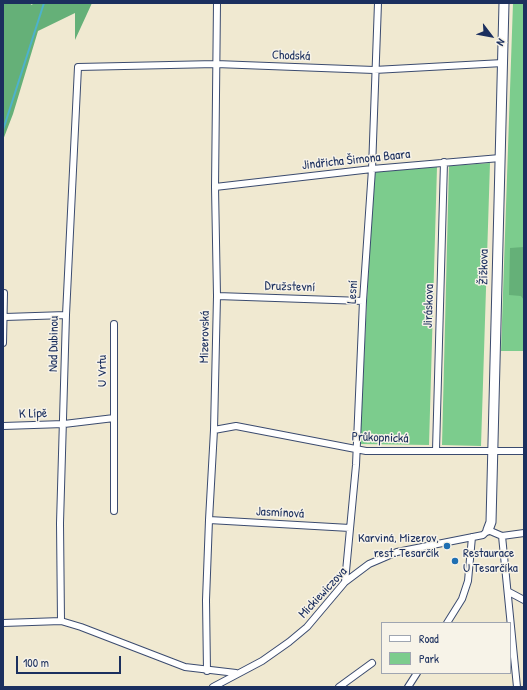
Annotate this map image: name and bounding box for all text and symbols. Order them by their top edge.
north arrow [471,16,511,56]
text: N [494,36,509,49]
street label: Chodská [272,48,310,64]
street label: Jindřicha Šimona Baara [301,147,411,173]
street label: Žižkova [476,249,492,285]
street label: Družstevní [264,278,316,296]
street label: Lesní [345,280,361,304]
street label: Jiráskova [420,284,438,328]
street label: Mizerovská [197,311,213,363]
street label: Nad Dubinou [46,316,62,372]
street label: U Vrtu [95,355,111,387]
street label: K Lípě [19,406,47,422]
street label: Průkopnická [351,429,409,447]
street label: Jasmínová [256,504,304,522]
place label: Karviná, Mizerov, rest. Tesarčík [358,531,439,562]
marker: Karviná, Mizerov, rest. Tesarčík [442,541,452,551]
place label: Restaurace U Tesarčíka [463,546,518,577]
marker: Restaurace U Tesarčíka [450,556,460,566]
street label: Mickiewiczova [295,564,351,622]
legend [381,622,511,674]
text: Road [419,630,439,647]
scale bar [18,648,123,674]
text: Park [419,650,439,667]
text: 100 m [23,654,49,671]

